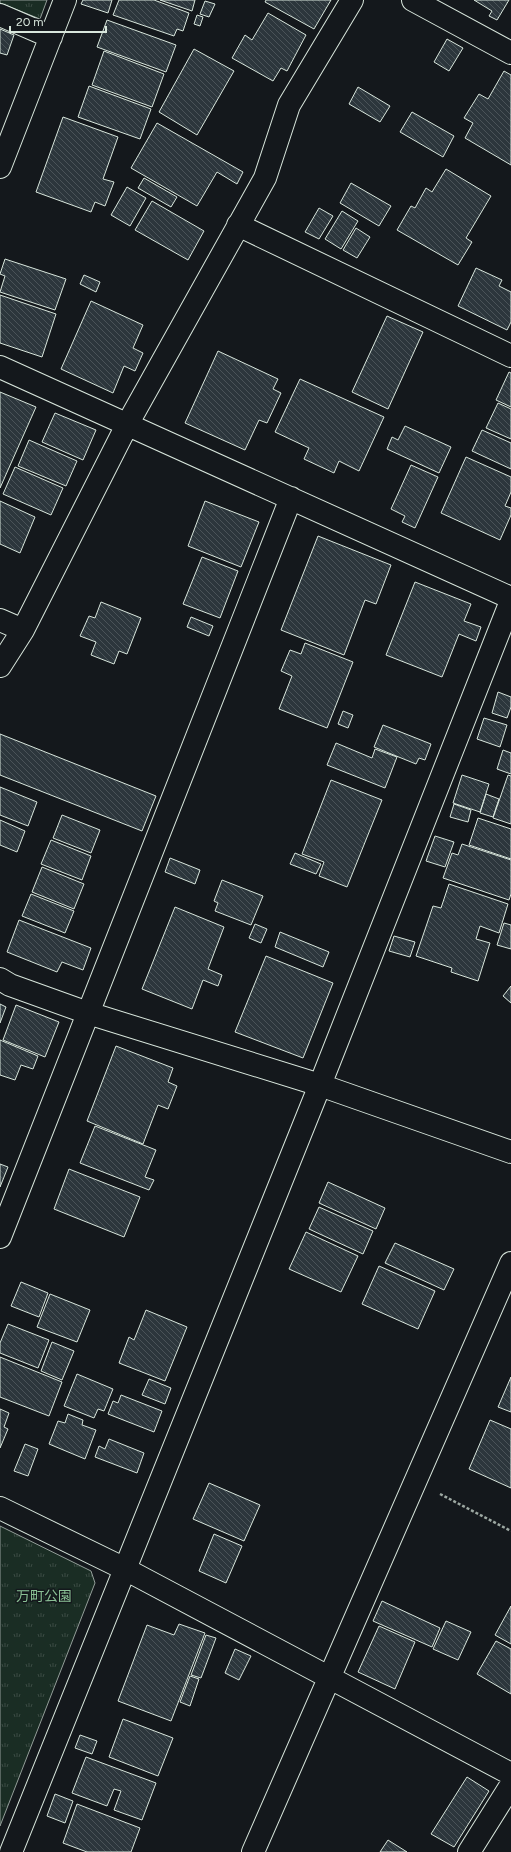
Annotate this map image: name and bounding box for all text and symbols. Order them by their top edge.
scale bar [10,8,106,34]
text: 20 m [16,15,44,29]
park label: 万町公園 [16,1588,72,1605]

